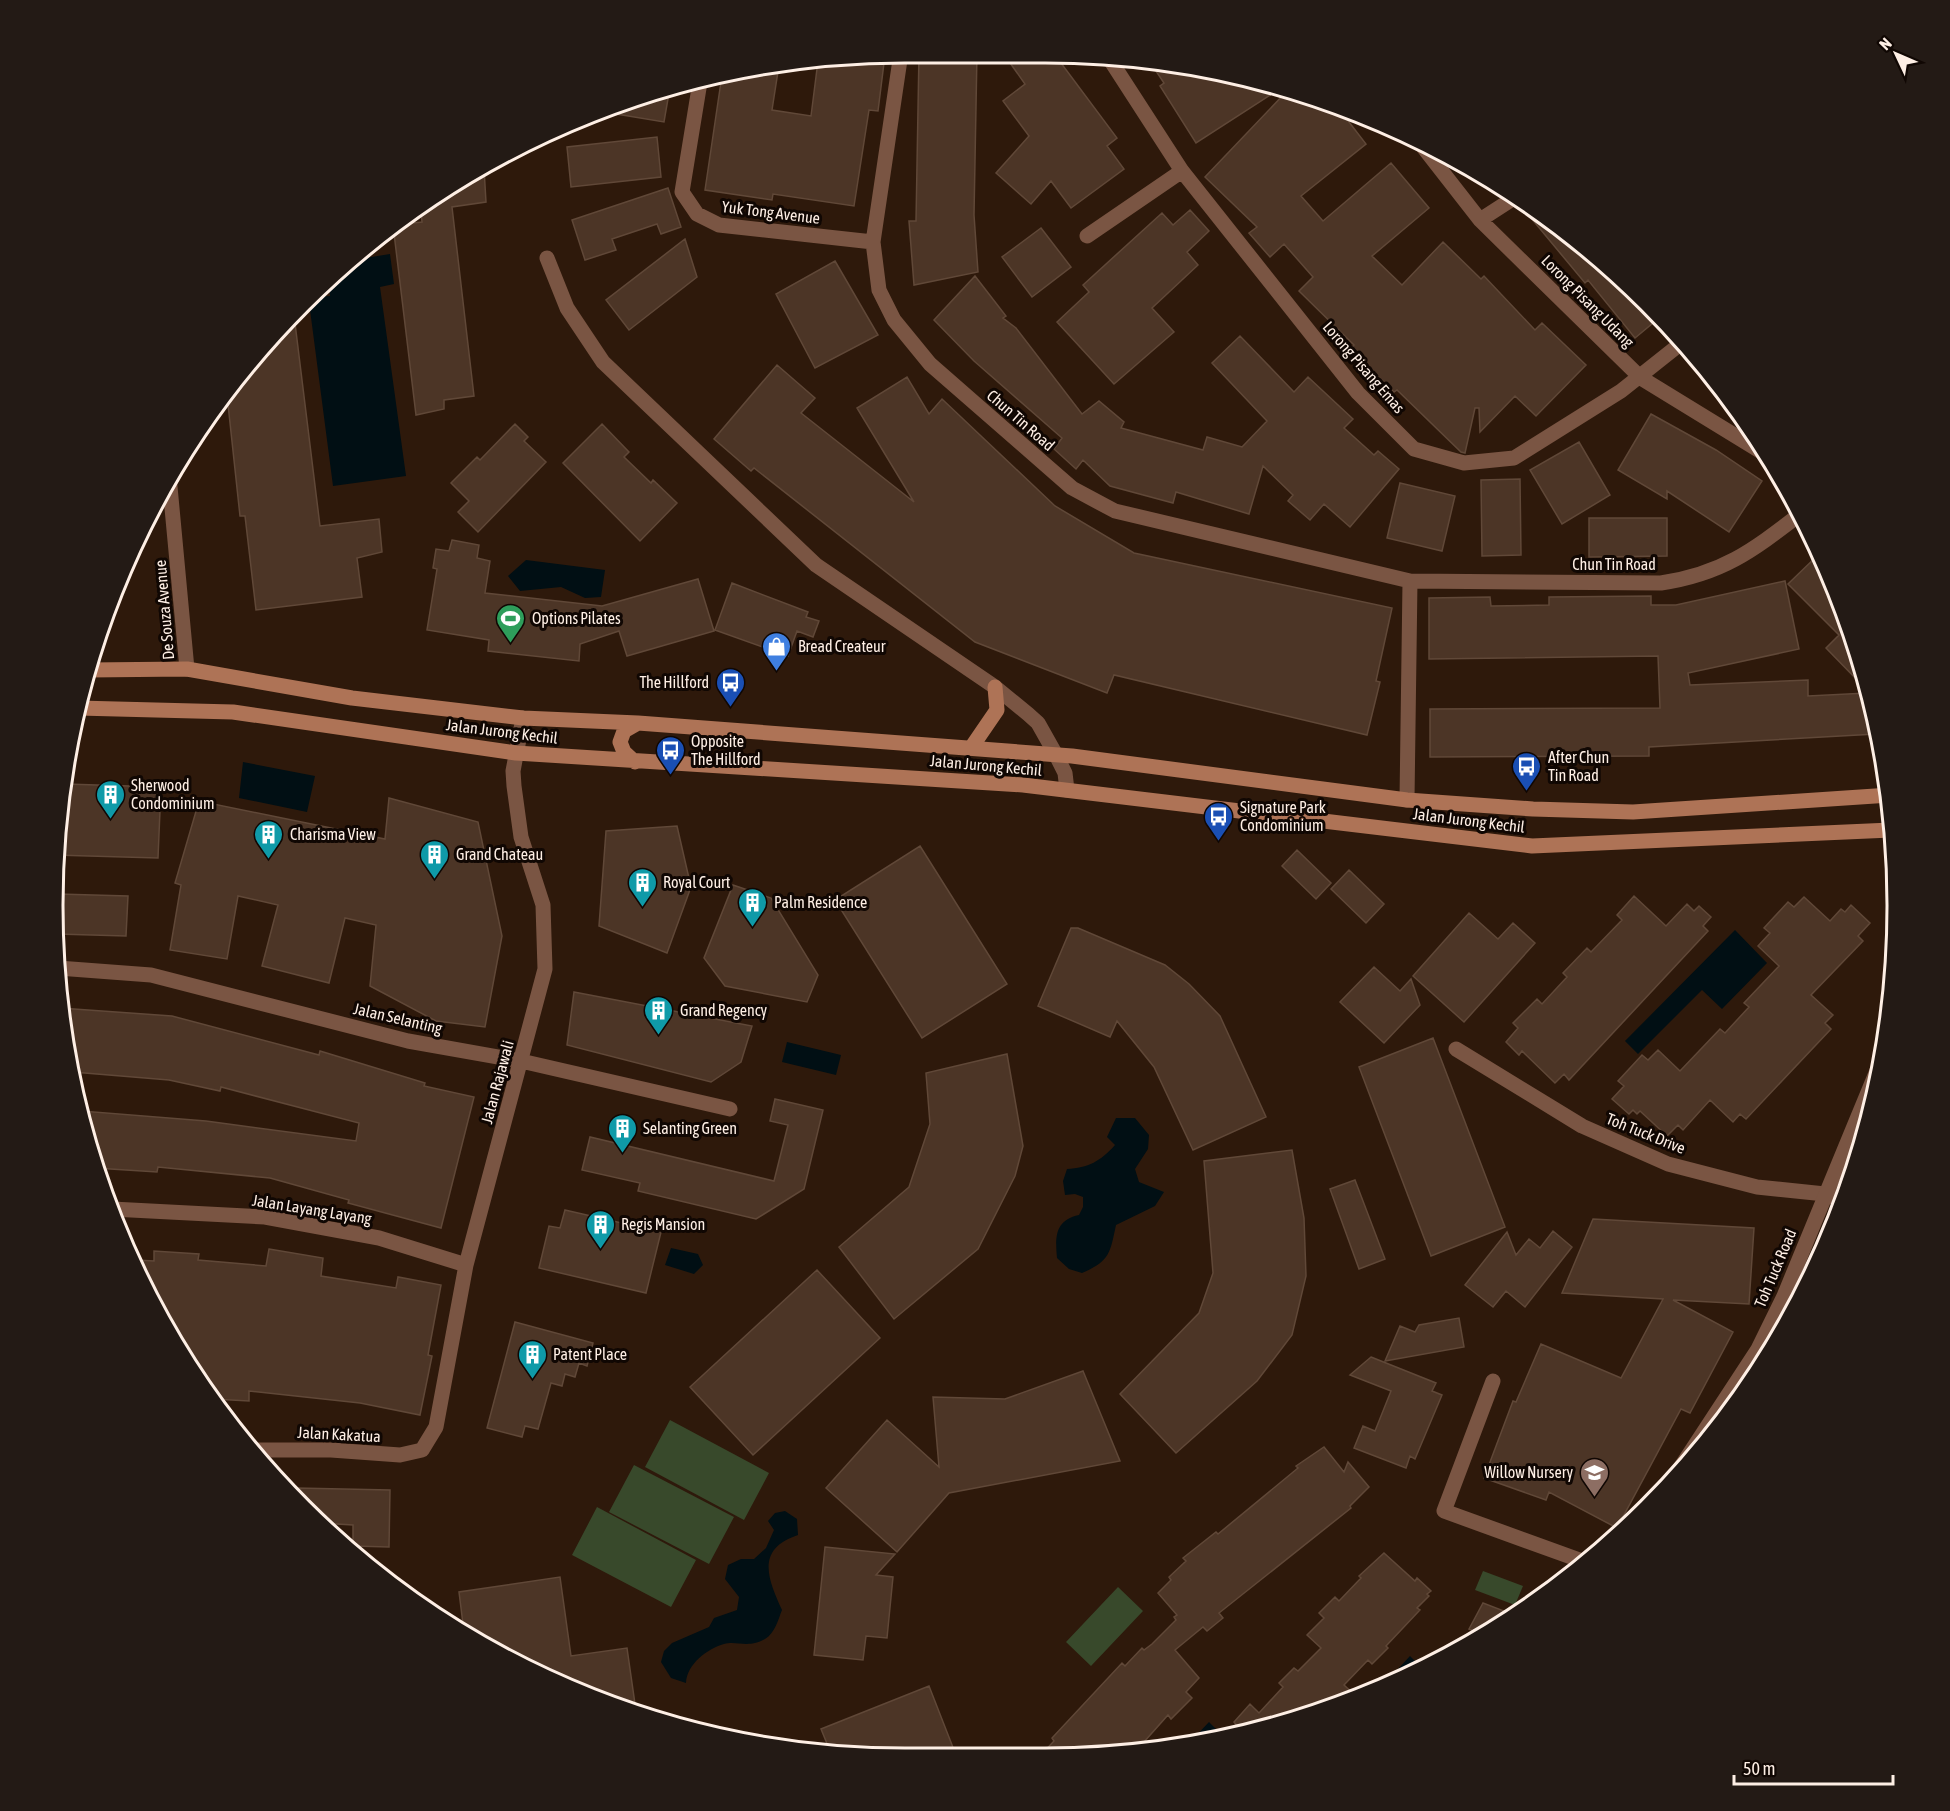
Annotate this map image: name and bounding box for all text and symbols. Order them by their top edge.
north arrow [1866,24,1926,84]
text: N [1875,34,1895,53]
street label: Yuk Tong Avenue [721,197,821,228]
street label: Lorong Pisang Udang [1537,251,1638,352]
street label: Lorong Pisang Emas [1319,318,1409,417]
street label: Chun Tin Road [984,386,1058,454]
street label: Chun Tin Road [1572,555,1656,573]
street label: De Souza Avenue [151,559,177,661]
sports icon: Options Pilates [495,602,527,644]
place label: Options Pilates [532,609,621,628]
shop icon: Bread Createur [761,630,793,672]
place label: Bread Createur [798,637,886,655]
bus stop icon: The Hillford [714,666,746,708]
place label: The Hillford [639,673,709,691]
street label: Jalan Jurong Kechil [445,715,560,748]
place label: Opposite The Hillford [691,732,761,768]
bus stop icon: Opposite The Hillford [654,734,686,776]
place label: After Chun Tin Road [1548,748,1609,784]
bus stop icon: After Chun Tin Road [1511,750,1543,792]
street label: Jalan Jurong Kechil [929,751,1044,780]
place label: Sherwood Condominium [131,776,214,812]
building icon: Sherwood Condominium [94,778,126,820]
place label: Signature Park Condominium [1240,798,1326,834]
bus stop icon: Signature Park Condominium [1203,800,1235,842]
street label: Jalan Jurong Kechil [1412,804,1527,837]
building icon: Charisma View [253,818,285,860]
place label: Charisma View [290,825,376,843]
building icon: Grand Chateau [419,838,451,880]
place label: Grand Chateau [456,845,543,863]
building icon: Royal Court [626,866,658,908]
place label: Royal Court [663,873,731,892]
building icon: Palm Residence [737,886,769,928]
place label: Palm Residence [774,893,867,911]
building icon: Grand Regency [643,994,675,1036]
street label: Jalan Selanting [352,999,444,1038]
place label: Grand Regency [680,1001,768,1020]
street label: Jalan Rajawali [477,1038,518,1126]
street label: Toh Tuck Drive [1604,1109,1688,1157]
building icon: Selanting Green [606,1112,638,1154]
place label: Selanting Green [643,1119,737,1138]
street label: Jalan Layang Layang [251,1191,373,1228]
building icon: Regis Mansion [584,1208,616,1250]
place label: Regis Mansion [621,1215,705,1234]
street label: Toh Tuck Road [1750,1226,1800,1310]
building icon: Patent Place [516,1338,548,1380]
place label: Patent Place [553,1345,627,1363]
street label: Jalan Kakatua [297,1423,381,1445]
school or university icon: Willow Nursery [1578,1456,1610,1498]
place label: Willow Nursery [1484,1463,1573,1482]
scale bar [1734,1748,1893,1786]
text: 50 m [1743,1758,1775,1779]

